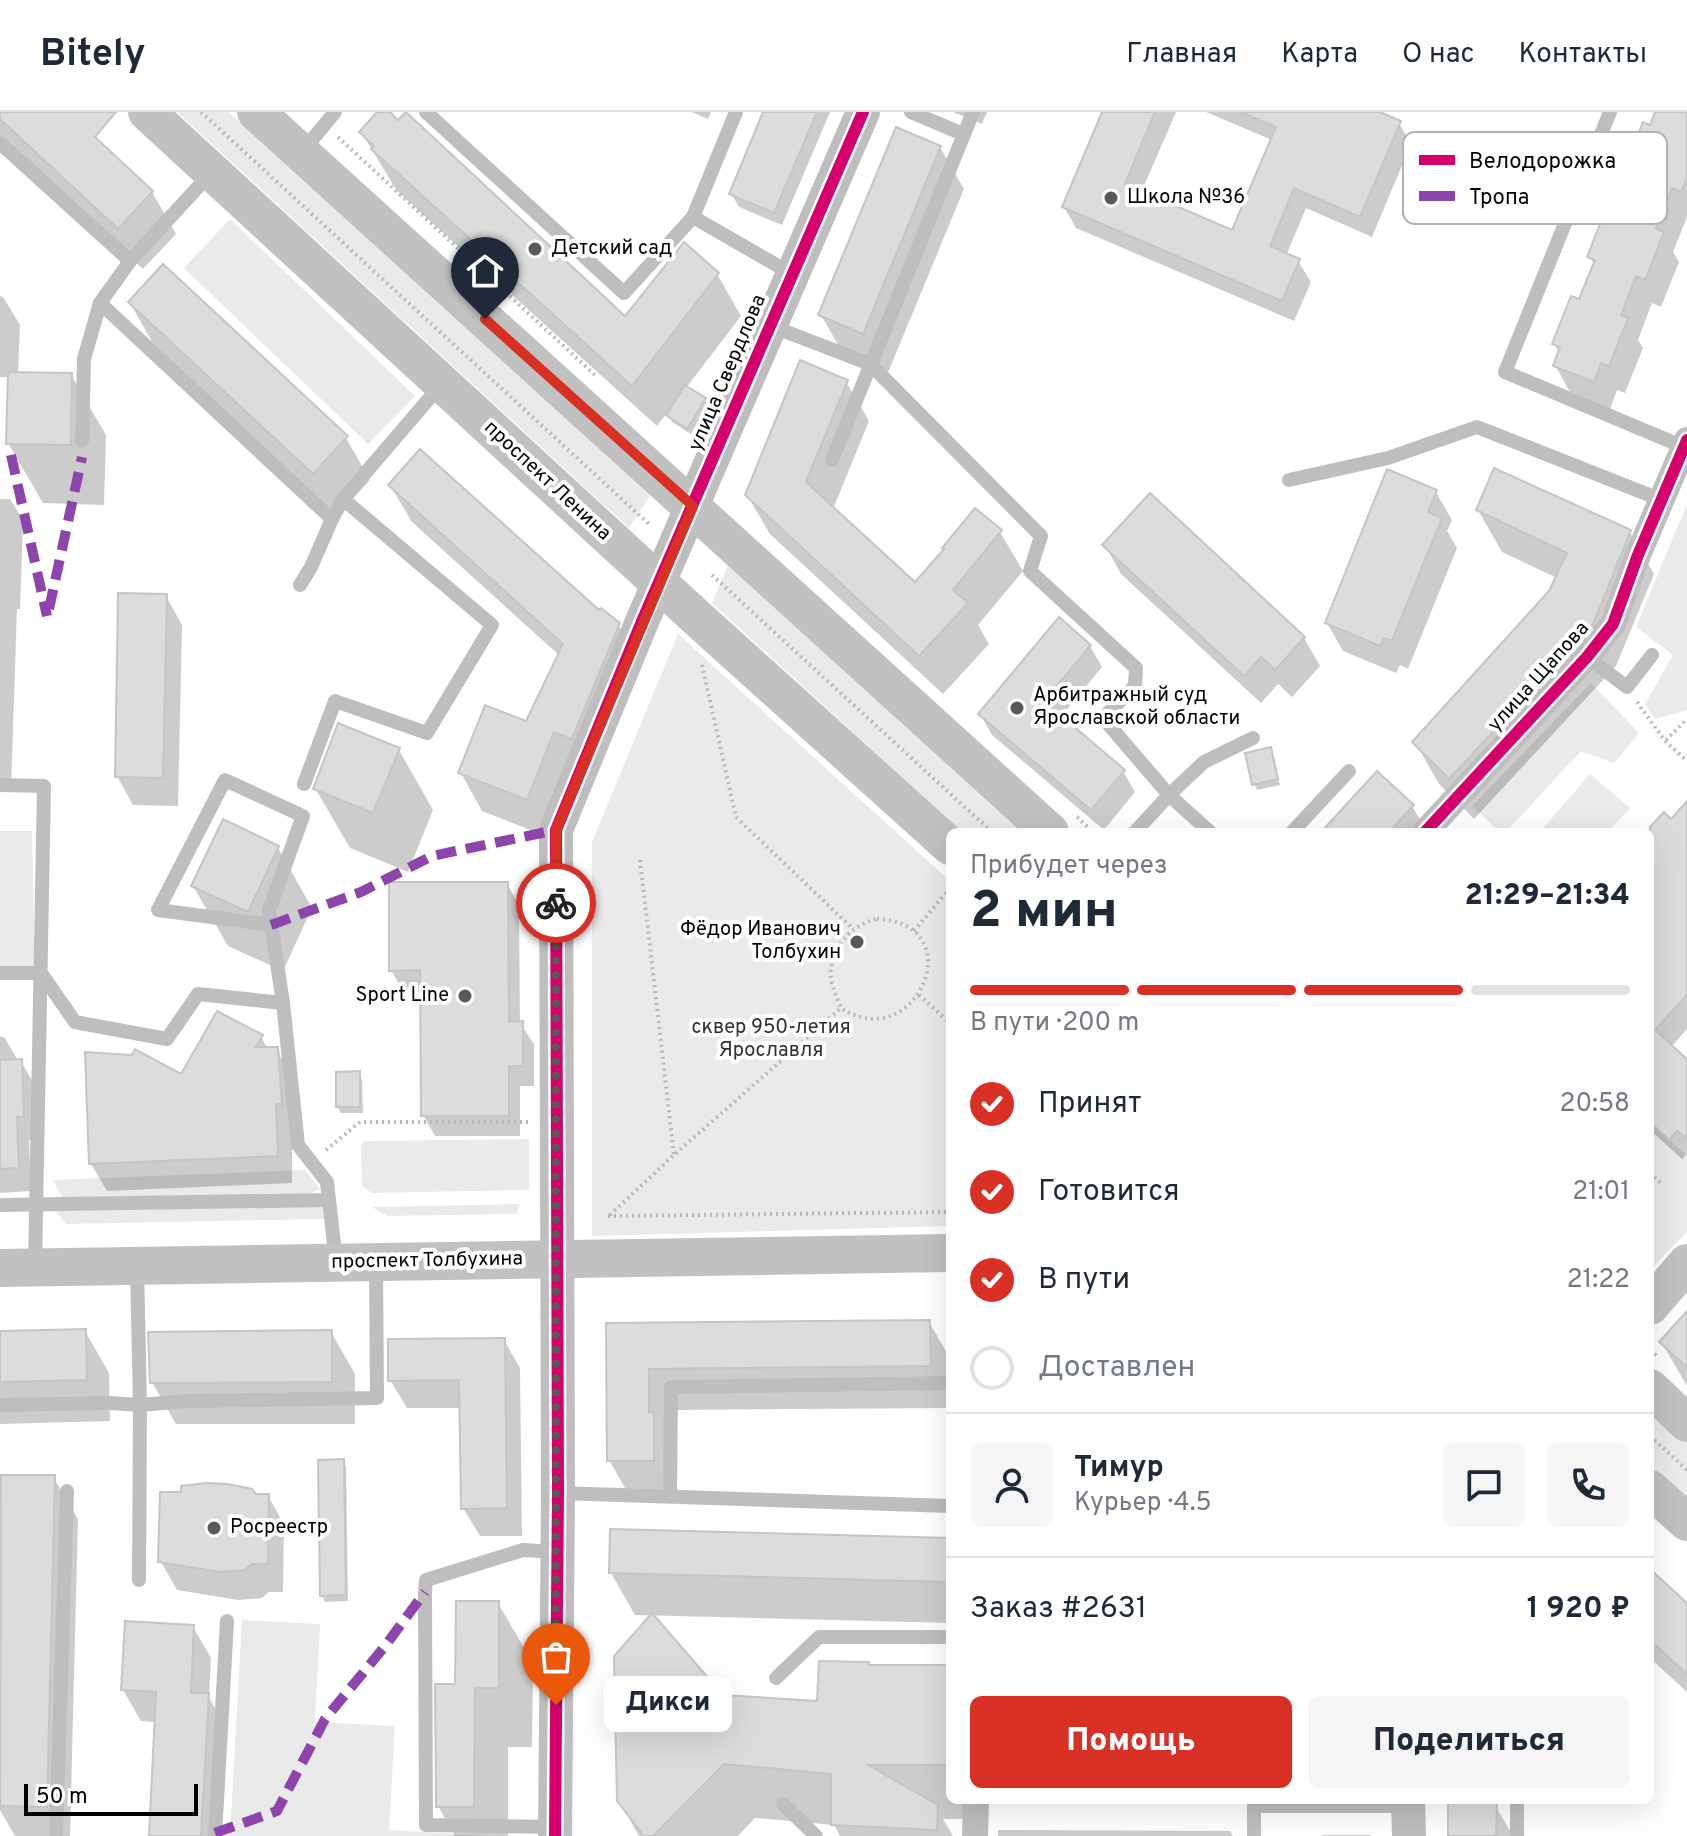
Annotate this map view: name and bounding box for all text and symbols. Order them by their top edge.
text: Bitely [40,31,146,80]
text: Главная [1126,37,1237,73]
text: Карта [1281,37,1358,73]
text: О нас [1402,37,1475,73]
text: Контакты [1519,37,1647,73]
legend [1403,132,1667,224]
text: Велодорожка [1469,149,1616,176]
place label: Школа №36 [1127,185,1245,211]
text: Тропа [1469,185,1529,212]
marker: Школа №36 [1102,189,1120,207]
place label: Детский сад [551,236,672,262]
pin [451,237,519,319]
marker: Детский сад [526,240,544,258]
icon: home [463,249,507,293]
street label: улица Свердлова [683,291,773,455]
street label: проспект Ленина [478,415,616,547]
street label: улица Щапова [1483,616,1595,738]
place label: Арбитражный суд Ярославской области [1033,683,1240,732]
marker: Арбитражный суд Ярославской области [1008,699,1026,717]
text: Прибудет через [970,850,1168,883]
courier [516,863,596,943]
text: 21:29–21:34 [1465,878,1630,915]
text: 2 мин [970,880,1118,946]
icon: bike [534,881,578,925]
place label: Фёдор Иванович Толбухин [680,917,841,966]
marker: Фёдор Иванович Толбухин [848,933,866,951]
place label: Sport Line [355,983,449,1009]
marker: Sport Line [456,987,474,1005]
text: В пути · 200 m [970,1007,1139,1040]
park label: сквер 950-летия Ярославля [691,1015,851,1064]
icon: check [970,1082,1014,1126]
text: Принят [1038,1086,1142,1123]
text: 20:58 [1560,1088,1630,1121]
icon: check [970,1170,1014,1214]
text: Готовится [1038,1174,1180,1211]
text: 21:01 [1572,1176,1630,1209]
street label: проспект Толбухина [331,1246,523,1276]
icon: check [970,1258,1014,1302]
text: В пути [1038,1262,1130,1299]
text: 21:22 [1567,1264,1630,1297]
text: Доставлен [1038,1350,1195,1387]
button: person [970,1443,1054,1527]
button: chat [1442,1443,1526,1527]
button: phone [1546,1443,1630,1527]
text: Тимур [1074,1450,1164,1487]
text: Курьер · 4.5 [1074,1487,1212,1520]
place label: Росреестр [230,1515,328,1541]
marker: Росреестр [205,1519,223,1537]
text: Заказ #2631 [970,1591,1147,1628]
text: 1 920 ₽ [1527,1591,1630,1628]
pin [522,1623,590,1705]
icon: bag [534,1635,578,1679]
callout: Дикси [604,1677,732,1733]
text: Дикси [626,1687,710,1720]
button: Помощь [970,1696,1292,1788]
button: Поделиться [1308,1696,1630,1788]
scale bar [24,1780,198,1816]
text: 50 m [36,1784,88,1811]

